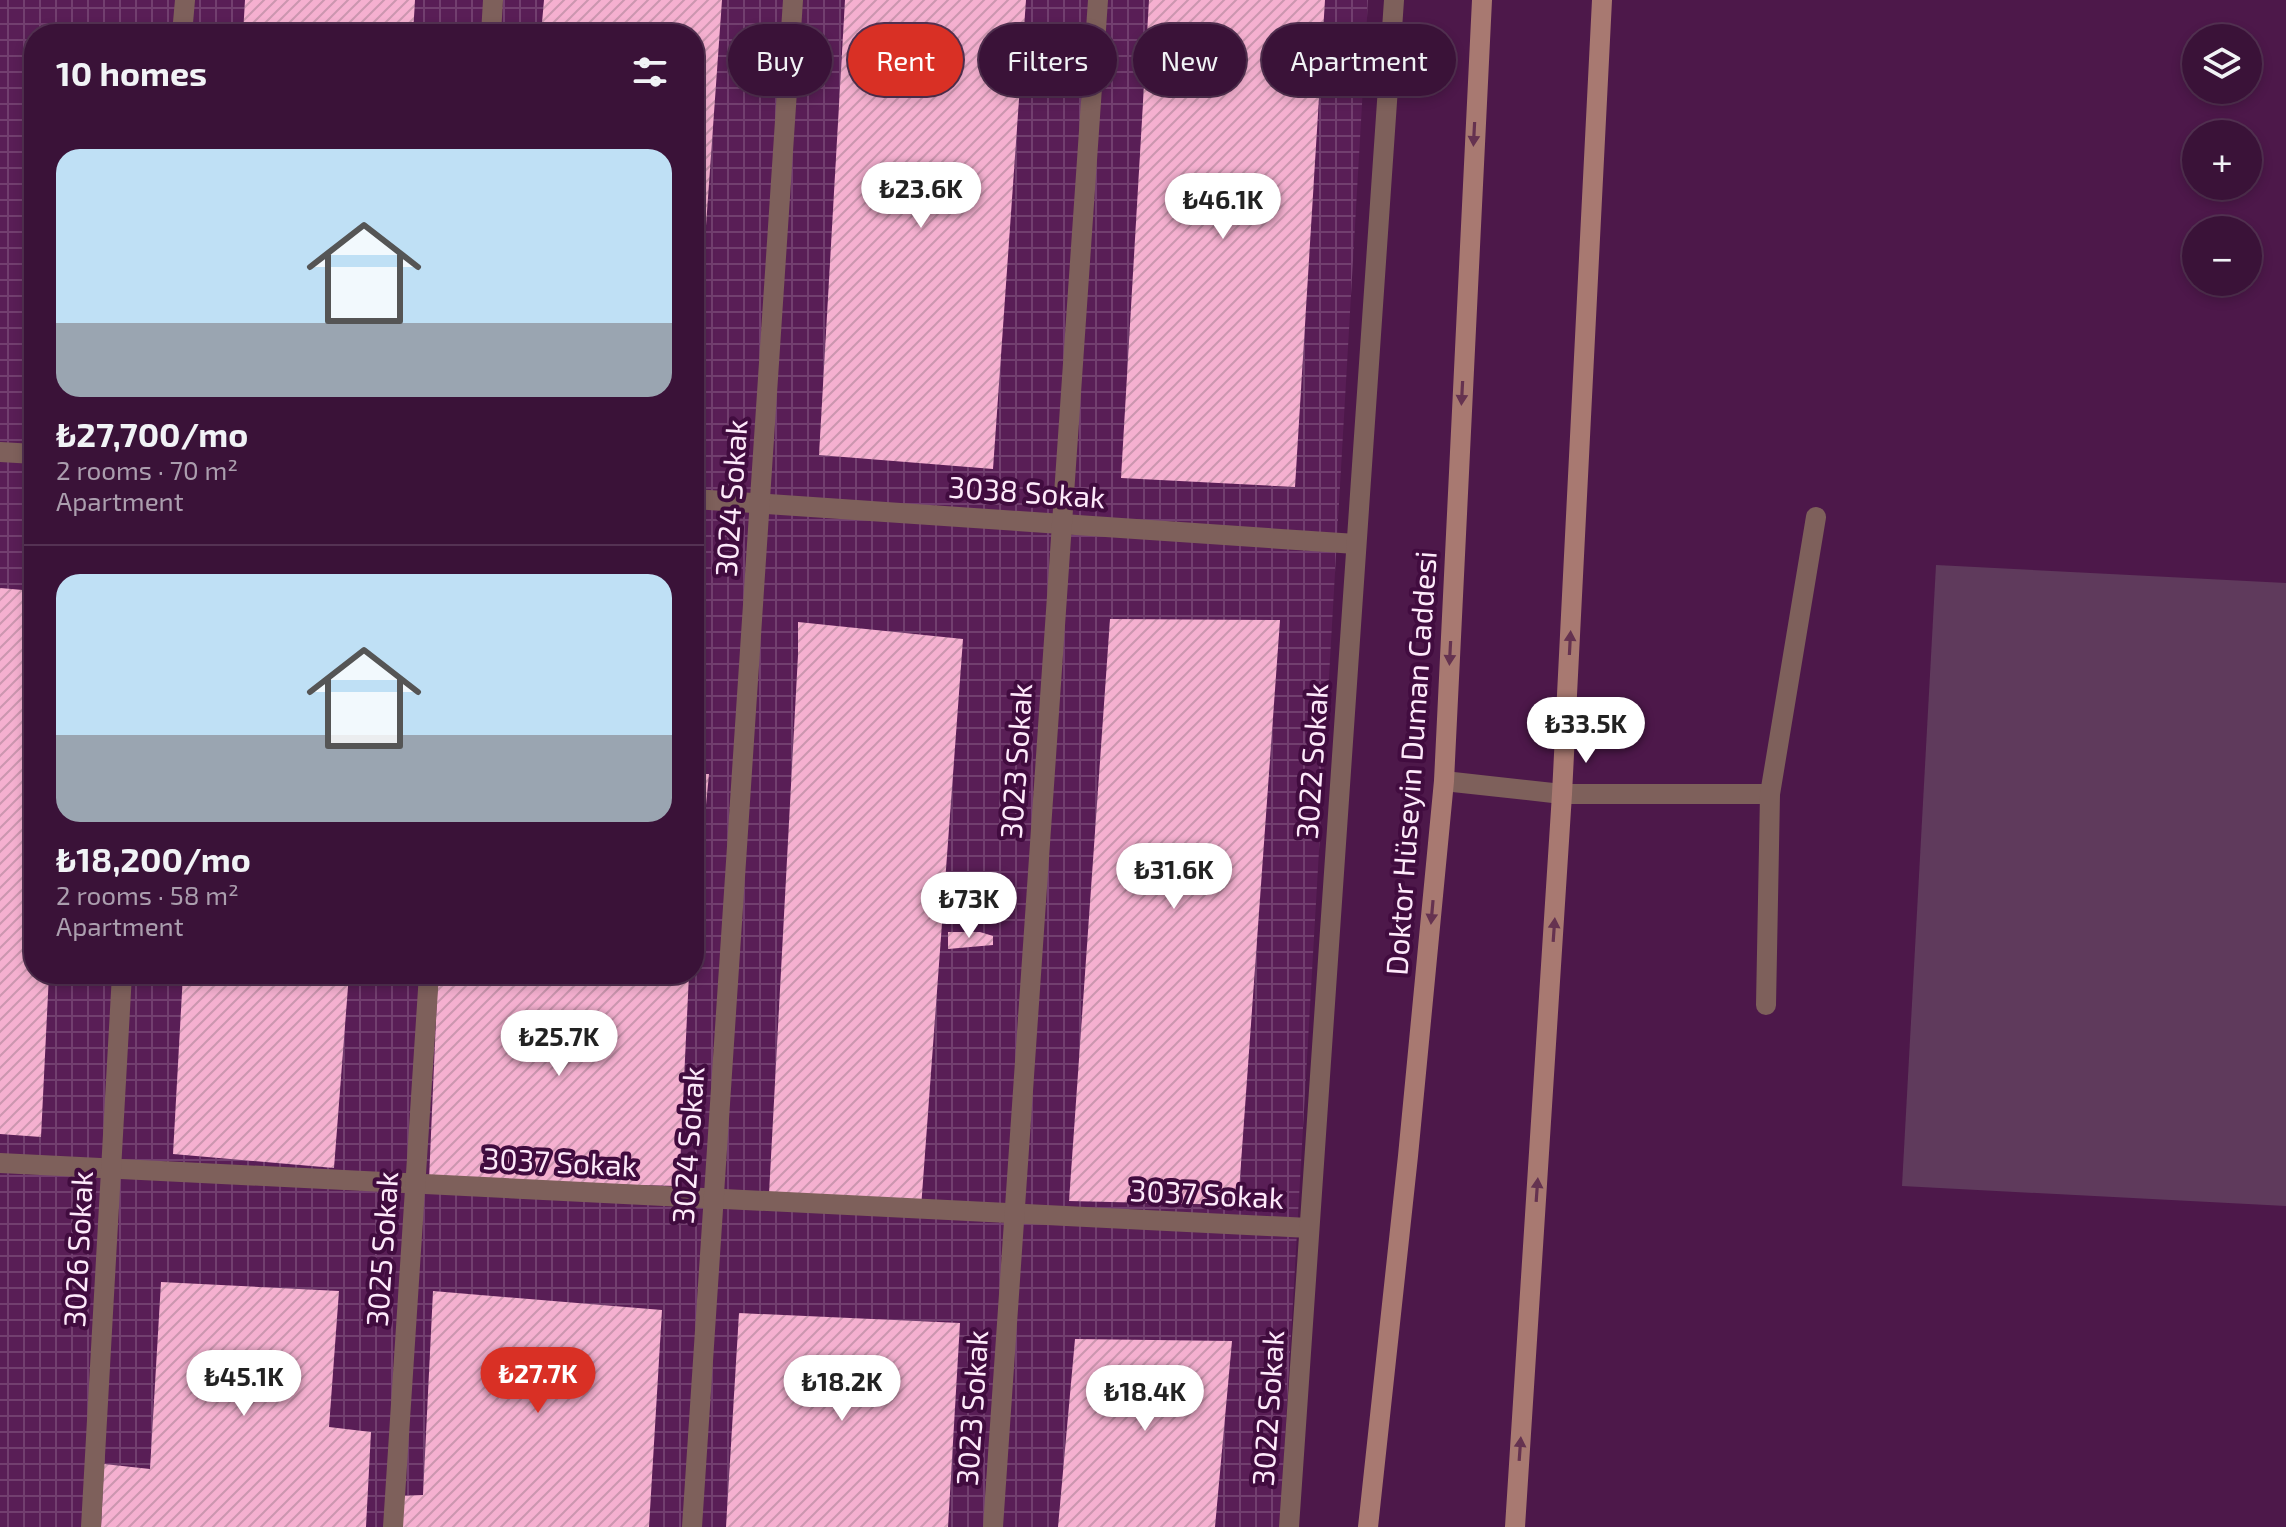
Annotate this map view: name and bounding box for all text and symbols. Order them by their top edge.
chip: Buy [728,24,832,96]
chip: Rent [848,24,963,96]
chip: Filters [979,24,1117,96]
chip: New [1133,24,1246,96]
chip: Apartment [1262,24,1456,96]
map controls [2182,24,2262,296]
button: layers [2182,24,2262,104]
icon: filters [628,50,672,94]
text: 10 homes [56,52,207,93]
button: + [2182,120,2262,200]
one-way arrow [1467,122,1480,147]
pin: ₺23.6K [856,162,986,230]
text: ₺23.6K [879,172,963,203]
pin: ₺46.1K [1158,173,1288,241]
text: ₺46.1K [1183,183,1263,214]
icon: home [292,201,436,345]
button: − [2182,216,2262,296]
one-way arrow [1455,381,1468,407]
text: ₺27,700/mo [56,413,248,454]
street label: 3024 Sokak [707,418,753,578]
text: 2 rooms · 70 m² [56,454,238,485]
street label: 3038 Sokak [947,468,1107,514]
text: Apartment [56,485,184,516]
street label: Doktor Hüseyin Duman Caddesi [1377,550,1443,976]
icon: home [292,626,436,770]
one-way arrow [1564,630,1577,655]
one-way arrow [1443,641,1456,666]
street label: 3023 Sokak [992,682,1038,840]
street label: 3022 Sokak [1288,682,1334,840]
pin: ₺33.5K [1521,697,1651,765]
text: ₺33.5K [1545,707,1627,738]
text: ₺18,200/mo [56,838,251,879]
pin: ₺31.6K [1109,843,1239,911]
text: ₺31.6K [1134,853,1214,884]
pin: ₺73K [922,872,1016,940]
text: 2 rooms · 58 m² [56,879,239,910]
text: ₺73K [939,882,999,913]
one-way arrow [1425,900,1438,925]
text: Apartment [56,910,184,941]
one-way arrow [1547,917,1560,942]
pin: ₺25.7K [494,1010,624,1078]
text: ₺25.7K [519,1020,599,1051]
street label: 3024 Sokak [664,1065,710,1225]
street label: 3037 Sokak [482,1139,638,1183]
street label: 3026 Sokak [55,1170,99,1328]
street label: 3025 Sokak [358,1170,404,1328]
street label: 3037 Sokak [1129,1171,1285,1215]
one-way arrow [1531,1177,1544,1202]
street label: 3023 Sokak [948,1329,994,1487]
street label: 3022 Sokak [1244,1329,1290,1487]
pin: ₺27.7K [473,1347,603,1415]
pin: ₺45.1K [179,1350,309,1418]
pin: ₺18.2K [777,1355,907,1423]
text: ₺27.7K [499,1357,577,1388]
text: ₺45.1K [204,1360,284,1391]
text: ₺18.2K [802,1365,882,1396]
pin: ₺18.4K [1080,1365,1210,1433]
text: ₺18.4K [1104,1375,1186,1406]
one-way arrow [1514,1436,1527,1461]

